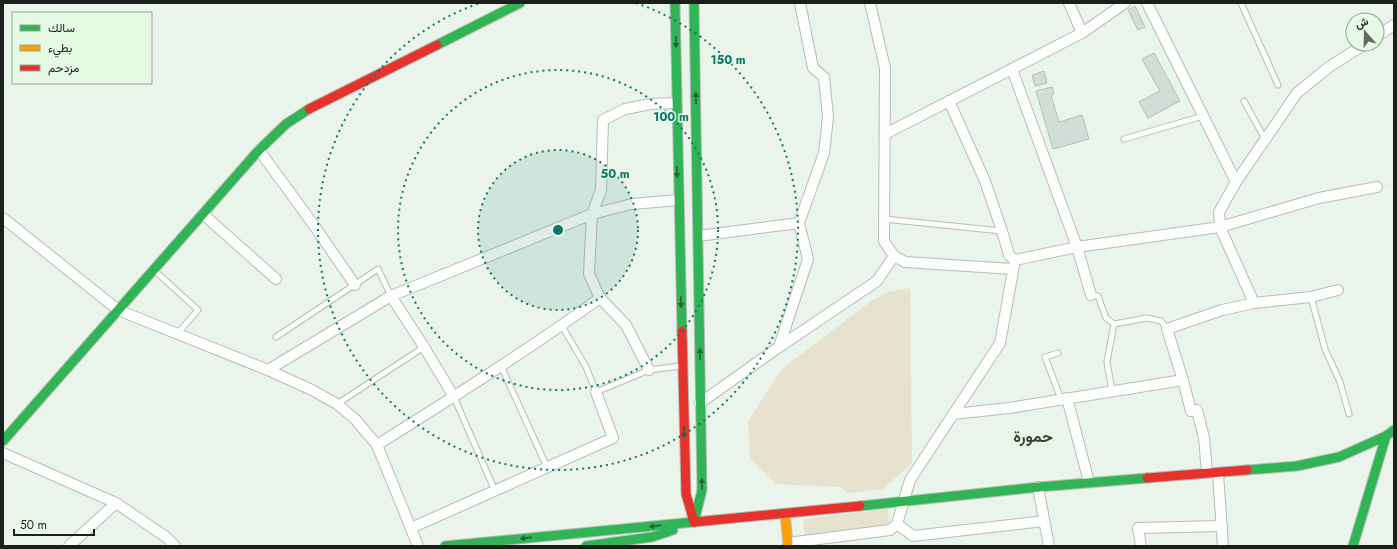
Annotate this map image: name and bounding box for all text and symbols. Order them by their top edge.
legend [12,12,152,84]
north arrow [1345,12,1385,52]
text: ش [1353,13,1371,32]
text: سالك [48,19,75,37]
one-way arrow [672,36,679,48]
text: بطيء [48,39,72,58]
text: 150 m [710,51,746,69]
text: مزدحم [48,59,79,77]
one-way arrow [693,91,699,104]
text: 100 m [653,108,689,126]
text: 50 m [600,165,630,183]
one-way arrow [674,166,680,179]
centre of rings [551,223,565,237]
one-way arrow [677,296,684,308]
one-way arrow [697,347,703,360]
district label: حمورة [1013,425,1053,448]
one-way arrow [681,426,687,439]
one-way arrow [699,477,705,490]
scale bar [14,511,94,537]
text: 50 m [20,516,47,534]
one-way arrow [649,522,662,529]
one-way arrow [520,535,532,541]

